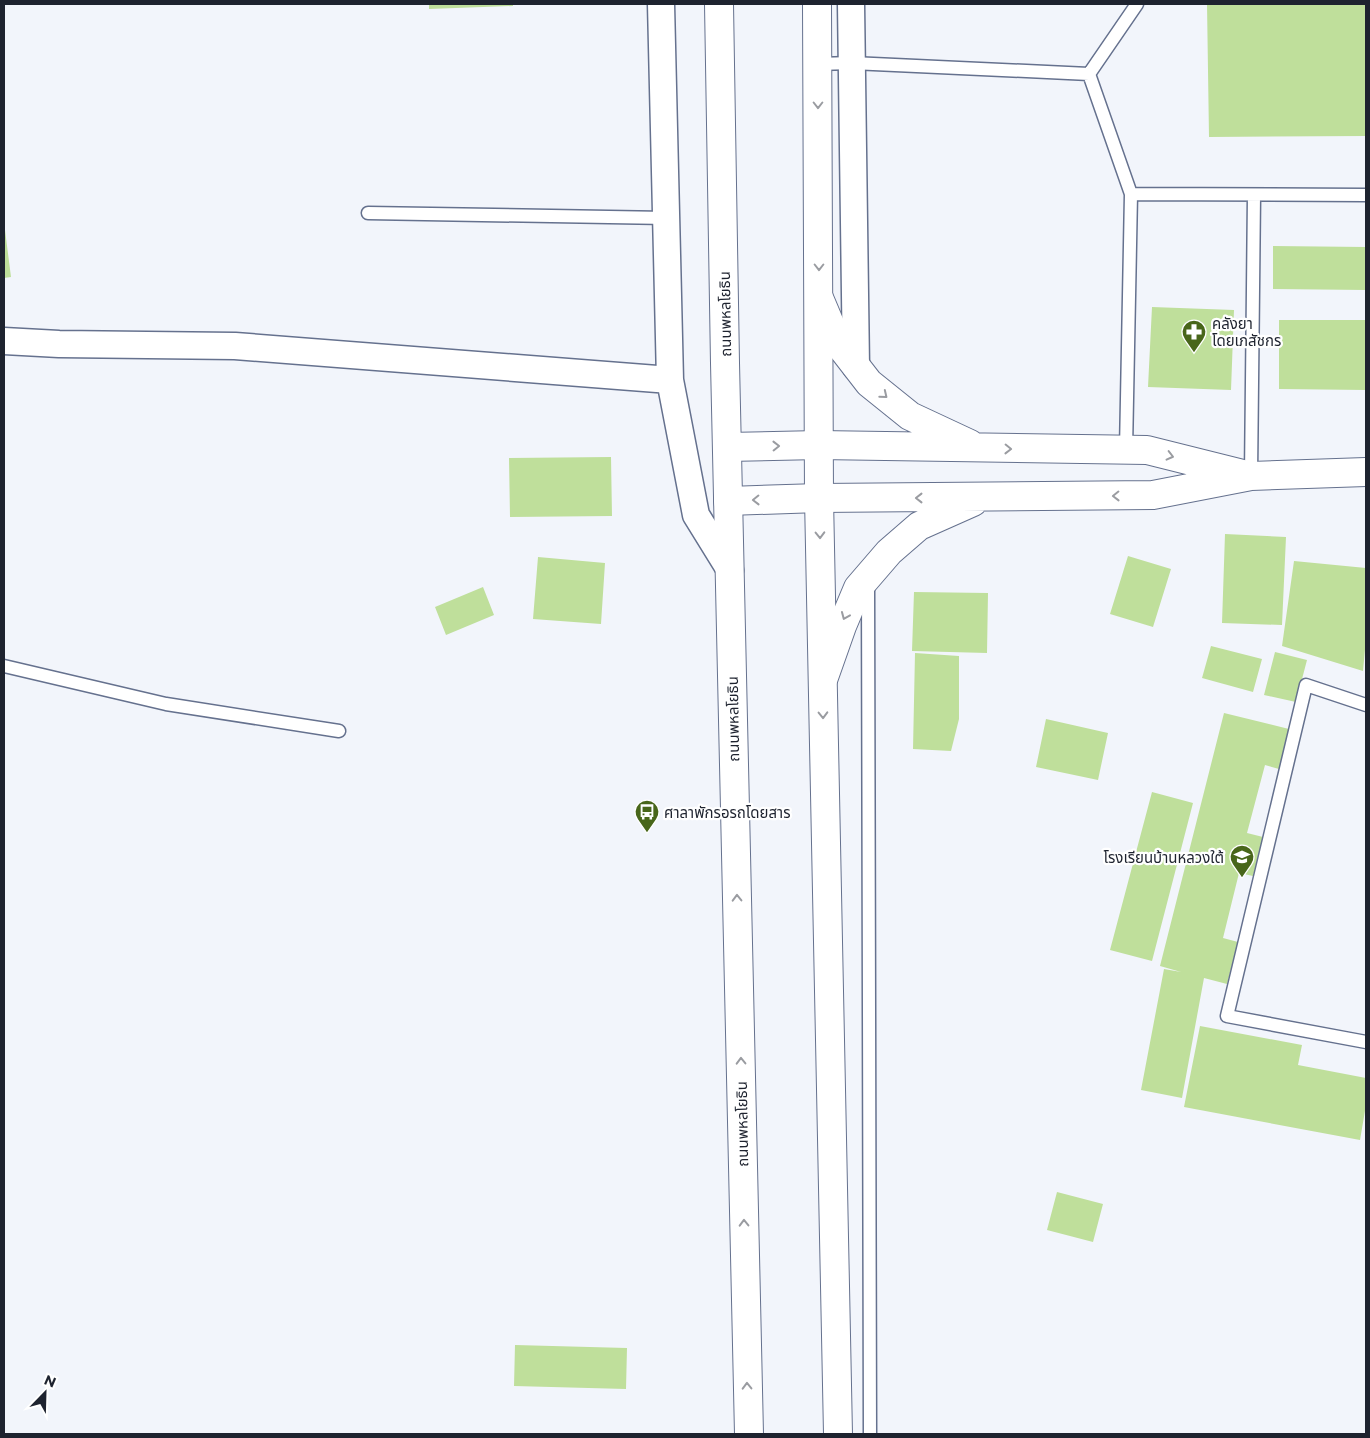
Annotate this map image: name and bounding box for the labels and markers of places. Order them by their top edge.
place label: คลังยา โดยเภสัชกร [1212,314,1281,350]
pharmacy icon: คลังยา โดยเภสัชกร [1181,319,1207,353]
bus stop icon: ศาลาพักรอรถโดยสาร [634,799,660,833]
place label: ศาลาพักรอรถโดยสาร [664,803,790,822]
school or university icon: โรงเรียนบ้านหลวงใต้ [1229,844,1255,878]
place label: โรงเรียนบ้านหลวงใต้ [1104,848,1224,867]

